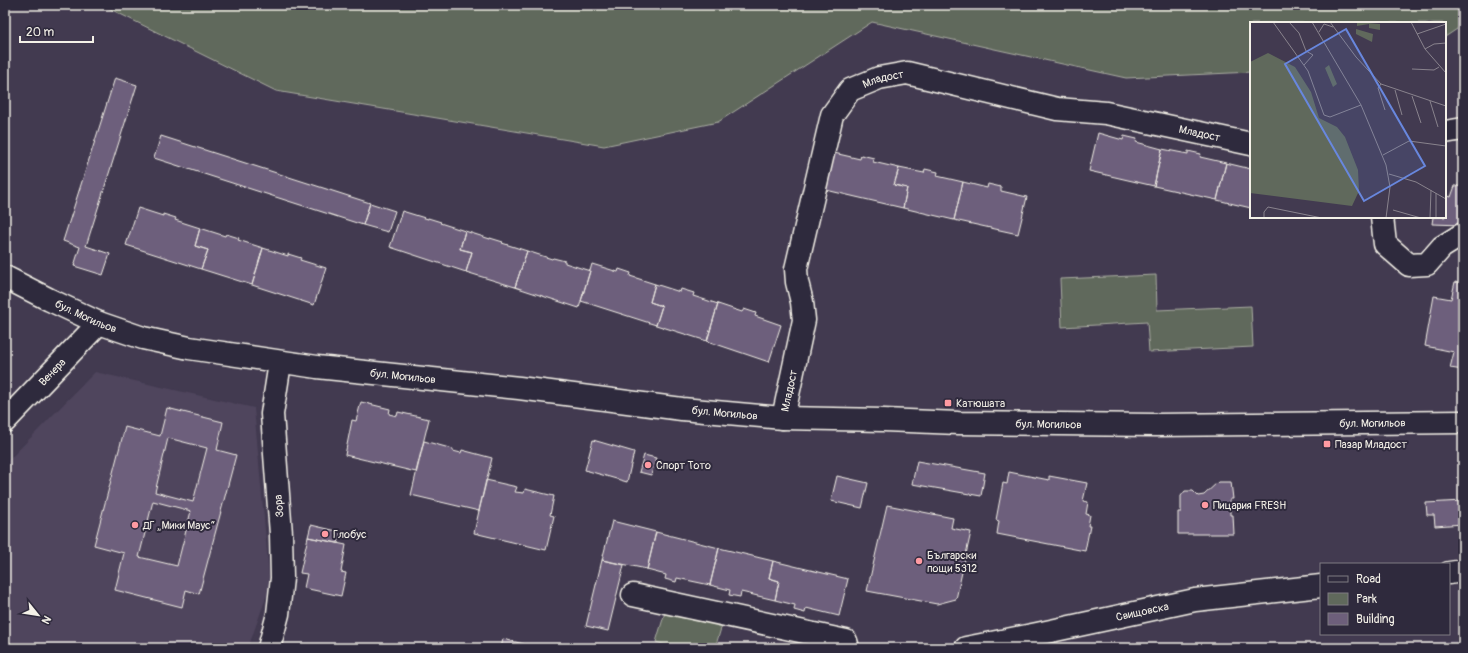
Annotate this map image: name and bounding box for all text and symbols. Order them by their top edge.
scale bar [20,18,93,44]
inset map [1250,22,1446,218]
text: 20 m [26,25,55,40]
street label: Младост [860,67,905,91]
street label: Младост [1178,122,1222,144]
street label: бул. Могильов [53,297,119,335]
street label: Венера [36,356,68,388]
street label: бул. Могильов [369,366,437,386]
street label: Младост [778,368,800,413]
place label: Катюшата [956,397,1005,410]
marker: Катюшата [943,398,953,408]
street label: бул. Могильов [691,403,758,422]
street label: бул. Могильов [1339,416,1406,430]
street label: бул. Могильов [1015,417,1082,431]
place label: Пазар Младост [1335,438,1407,451]
marker: Пазар Младост [1322,439,1332,449]
place label: Спорт Тото [656,459,711,472]
marker: Спорт Тото [643,460,653,470]
street label: Зора [272,494,286,518]
place label: Пицария FRESH [1213,499,1286,512]
marker: Пицария FRESH [1200,500,1210,510]
place label: ДГ „Мики Маус“ [142,519,215,532]
marker: ДГ „Мики Маус“ [130,520,140,530]
place label: Глобус [333,528,367,541]
marker: Глобус [320,529,330,539]
place label: Български пощи 5312 [927,549,977,575]
marker: Български пощи 5312 [914,556,924,566]
legend [1320,563,1450,635]
text: Road [1356,572,1381,587]
text: Park [1356,592,1377,607]
north arrow [18,595,58,635]
street label: Свищовска [1115,599,1170,623]
text: Building [1356,612,1395,627]
text: N [38,613,54,627]

